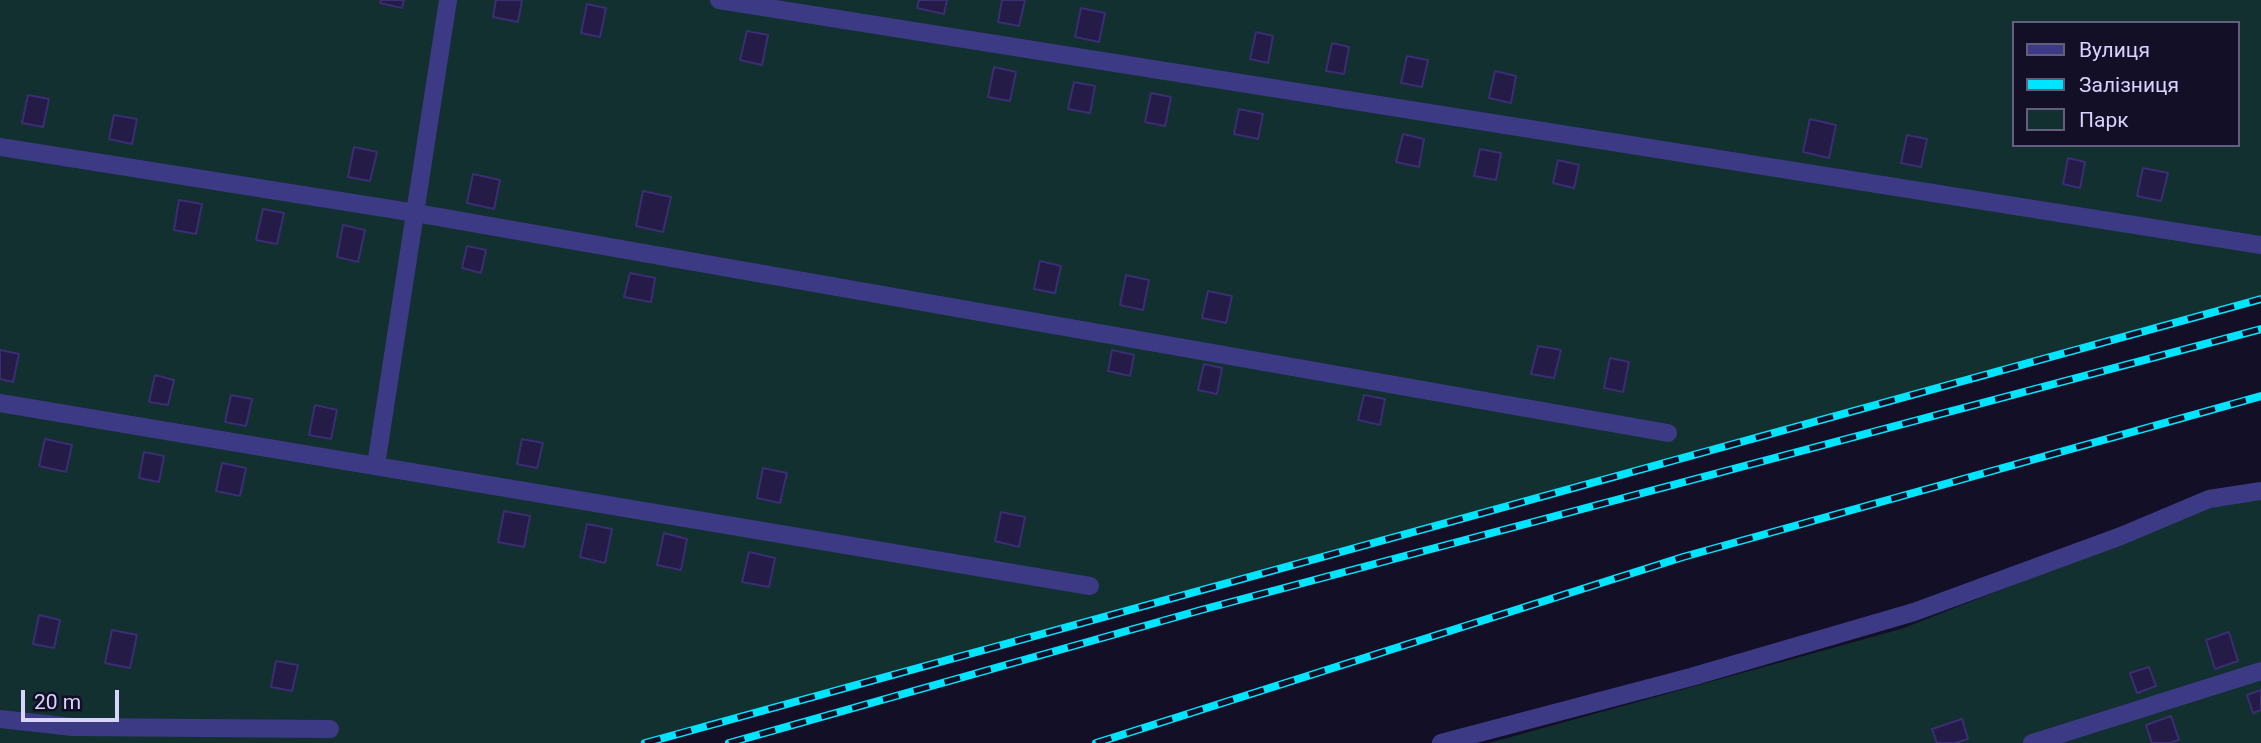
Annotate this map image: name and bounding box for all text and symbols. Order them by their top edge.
legend [2012,21,2240,147]
text: Вулиця [2079,38,2150,62]
text: Залізниця [2079,73,2179,97]
text: Парк [2079,108,2129,132]
scale bar [24,676,122,720]
text: 20 m [34,690,81,714]

